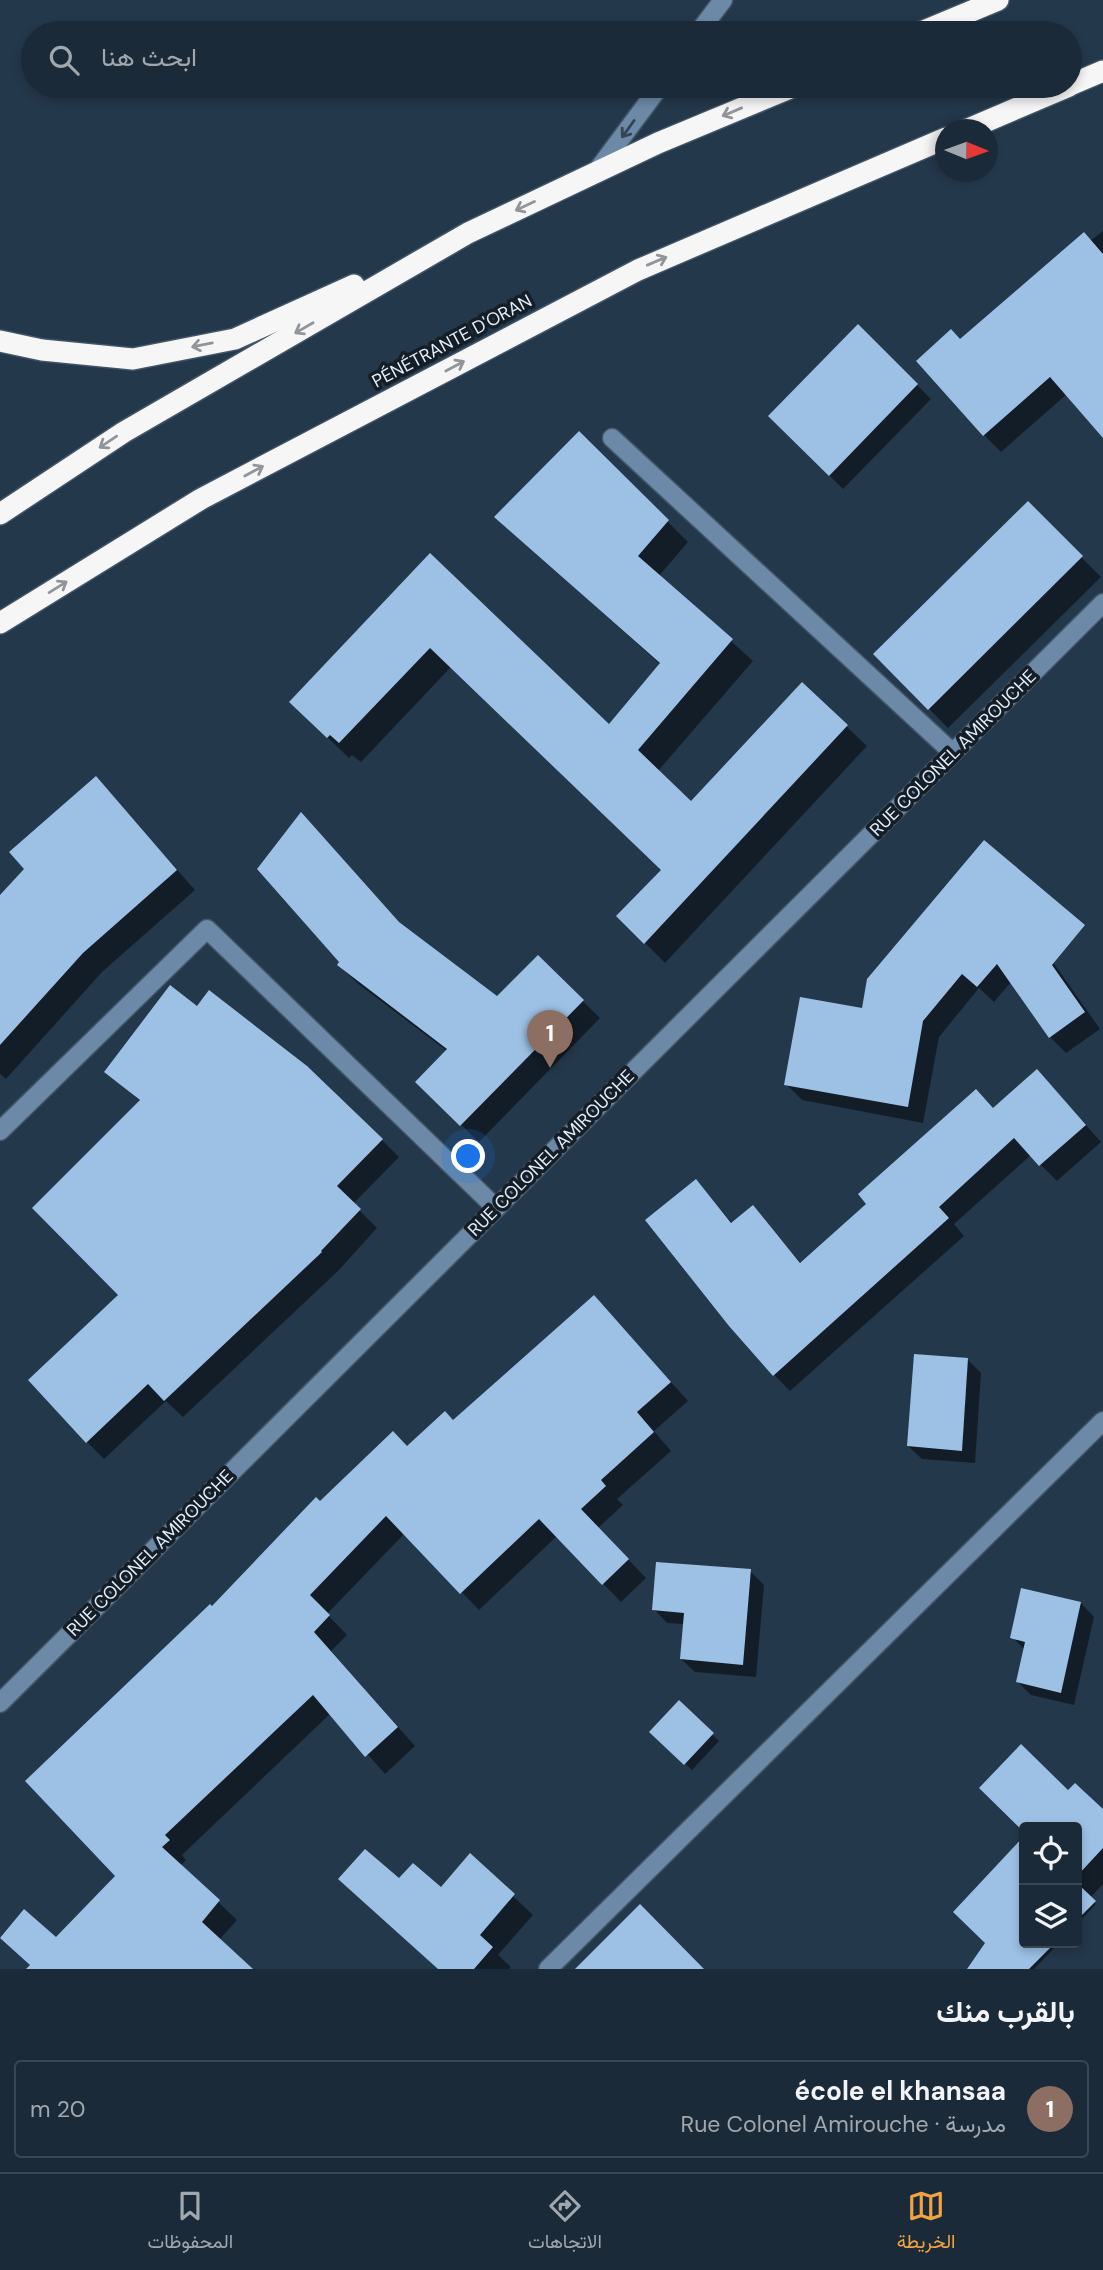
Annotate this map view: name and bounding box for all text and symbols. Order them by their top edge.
search box [21,21,1082,98]
text: ابحث هنا [101,40,197,74]
icon: search [45,41,83,79]
one-way arrow [722,106,743,119]
one-way arrow [621,119,635,138]
north arrow [935,119,998,182]
one-way arrow [515,200,536,214]
one-way arrow [646,254,668,267]
street label: PÉNÉTRANTE D'ORAN [368,289,536,393]
one-way arrow [294,322,315,335]
one-way arrow [191,339,214,353]
one-way arrow [444,358,465,372]
one-way arrow [98,436,118,450]
one-way arrow [243,464,263,478]
one-way arrow [48,580,67,595]
street label: RUE COLONEL AMIROUCHE [864,664,1042,842]
pin: 1 [527,1010,573,1068]
street label: RUE COLONEL AMIROUCHE [462,1064,640,1242]
your location [451,1139,485,1173]
street label: RUE COLONEL AMIROUCHE [61,1464,239,1642]
map controls [1019,1822,1082,1948]
button: locate [1019,1822,1082,1885]
button: layers [1019,1885,1082,1948]
text: بالقرب منك [936,1992,1075,2031]
text: école el khansaa [795,2074,1006,2108]
text: 20 m [30,2094,85,2124]
text: 1 [1046,2094,1054,2124]
text: مدرسة · Rue Colonel Amirouche [681,2109,1006,2139]
tab: المحفوظات [148,2187,233,2258]
tab: الاتجاهات [528,2187,602,2258]
tab: الخريطة [897,2187,956,2258]

